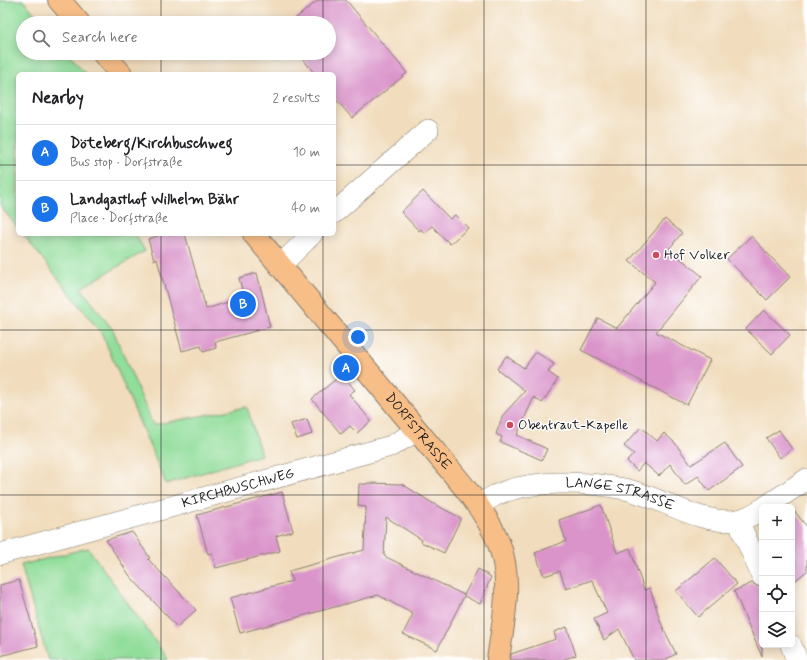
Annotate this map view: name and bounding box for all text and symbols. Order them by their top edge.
search box [16,16,336,60]
icon: search [30,27,52,49]
text: Search here [62,28,138,48]
text: Nearby [32,87,84,109]
text: 2 results [273,90,320,107]
text: Döteberg/Kirchbuschweg [70,134,233,154]
text: A [41,144,49,161]
text: 10 m [293,144,320,161]
text: Bus stop · Dorfstraße [70,154,183,171]
text: Landgasthof Wilhelm Bähr [70,190,239,210]
text: B [41,200,49,217]
text: 40 m [291,200,320,217]
text: Place · Dorfstraße [70,210,168,227]
place label: Hof Volker [664,246,730,264]
marker: Hof Volker [651,250,661,260]
pin: B [230,289,256,319]
your location [348,327,368,347]
pin: A [333,353,359,383]
street label: DORFSTRASSE [381,389,456,474]
place label: Obentraut-Kapelle [518,416,629,434]
marker: Obentraut-Kapelle [505,420,515,430]
street label: KIRCHBUSCHWEG [180,464,296,512]
street label: LANGE STRASSE [566,474,677,515]
map controls [759,504,795,648]
button: + [759,504,795,540]
button: − [759,540,795,576]
button: locate [759,576,795,612]
button: layers [759,612,795,648]

